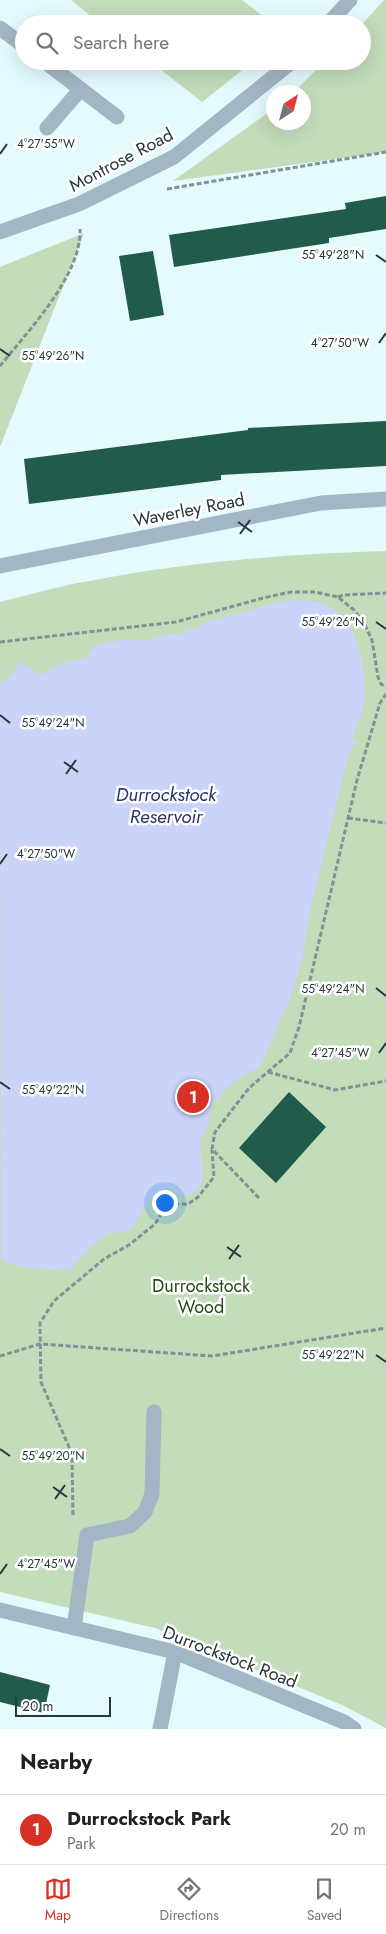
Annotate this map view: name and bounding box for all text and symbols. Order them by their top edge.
search box [15,15,371,70]
icon: search [33,29,61,57]
text: Search here [73,29,169,56]
north arrow [266,85,311,130]
street label: Montrose Road [64,122,178,198]
text: 4°27'55"W [17,135,75,153]
text: 55°49'28"N [302,246,364,264]
text: 4°27'50"W [311,334,369,352]
text: 55°49'26"N [22,347,84,365]
street label: Waverley Road [131,486,247,534]
text: 55°49'26"N [302,613,364,631]
text: 55°49'24"N [22,714,84,732]
water label: Durrockstock Reservoir [116,781,217,830]
text: 4°27'50"W [17,845,75,863]
text: 55°49'24"N [302,980,364,998]
text: 4°27'45"W [311,1044,369,1062]
pin: 1 [177,1078,209,1116]
text: 55°49'22"N [22,1081,84,1099]
your location [152,1190,178,1216]
park label: Durrockstock Wood [152,1273,250,1320]
text: 55°49'22"N [302,1346,364,1364]
text: 55°49'20"N [21,1447,85,1465]
text: 4°27'45"W [17,1555,75,1573]
street label: Durrockstock Road [159,1619,301,1695]
scale bar [15,1694,111,1717]
text: 20 m [22,1696,54,1716]
text: Nearby [20,1747,92,1777]
text: Durrockstock Park [67,1805,231,1832]
text: 1 [32,1818,40,1841]
text: 20 m [330,1818,366,1841]
text: Park [67,1832,96,1855]
tab: Map [44,1875,72,1925]
tab: Directions [160,1875,219,1925]
tab: Saved [307,1875,342,1925]

